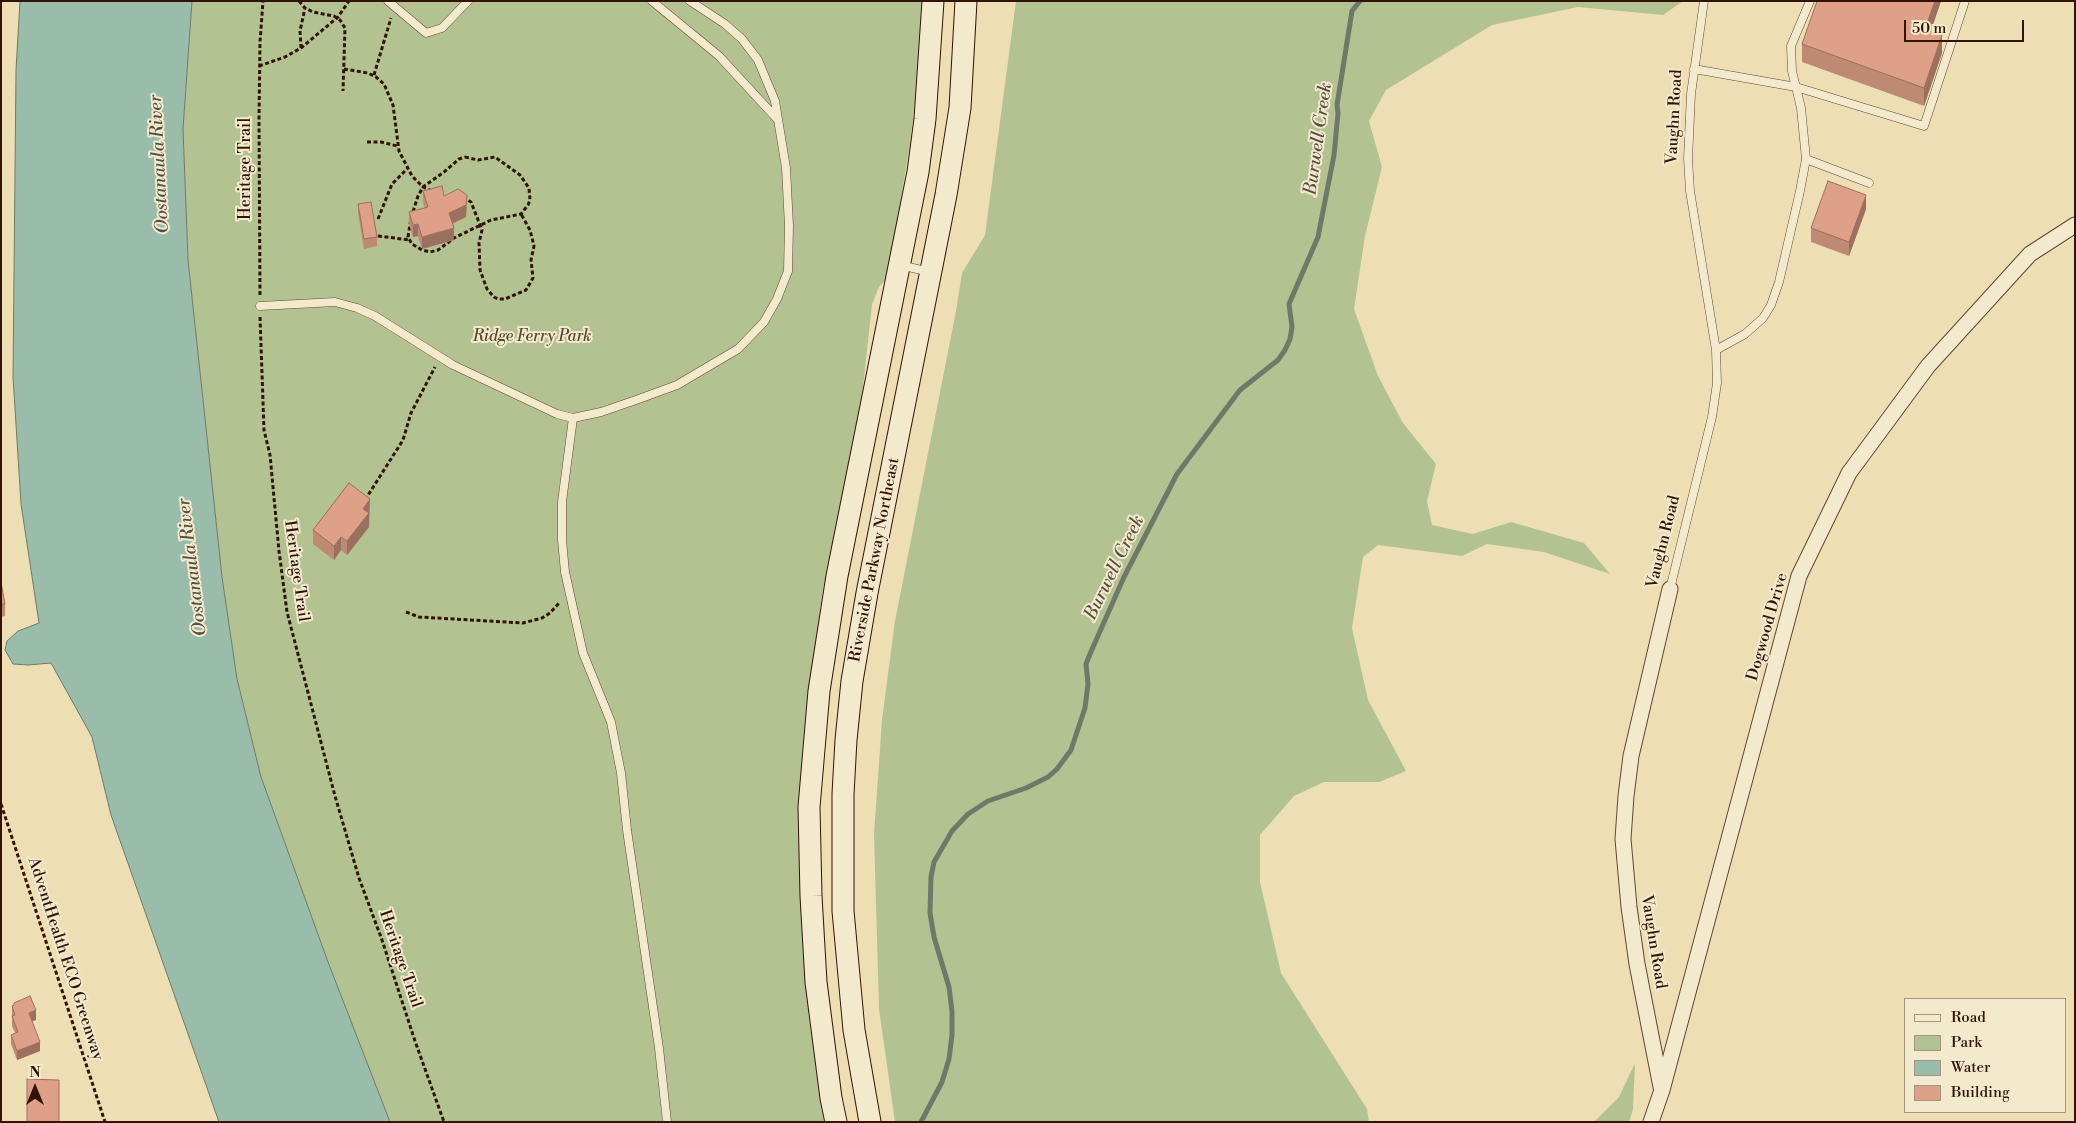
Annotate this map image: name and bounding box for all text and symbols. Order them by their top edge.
scale bar [1906,10,2026,42]
text: 50 m [1912,19,1946,38]
street label: Vaughn Road [1663,69,1687,165]
water label: Burwell Creek [1300,81,1338,197]
water label: Oostanaula River [146,94,174,234]
street label: Heritage Trail [236,118,256,220]
park label: Ridge Ferry Park [473,327,591,347]
street label: Riverside Parkway Northeast [846,456,904,664]
street label: Vaughn Road [1643,494,1685,590]
water label: Oostanaula River [174,497,212,637]
water label: Burwell Creek [1080,512,1150,624]
street label: Heritage Trail [279,519,313,623]
street label: Dogwood Drive [1743,571,1793,683]
street label: AdventHealth ECO Greenway [23,855,107,1063]
street label: Vaughn Road [1636,894,1670,990]
street label: Heritage Trail [374,908,426,1010]
legend [1904,998,2066,1113]
text: Road [1951,1008,1986,1027]
text: Park [1951,1033,1982,1052]
text: Water [1951,1058,1990,1077]
north arrow [10,1063,60,1113]
text: N [29,1064,41,1082]
text: Building [1951,1083,2010,1102]

